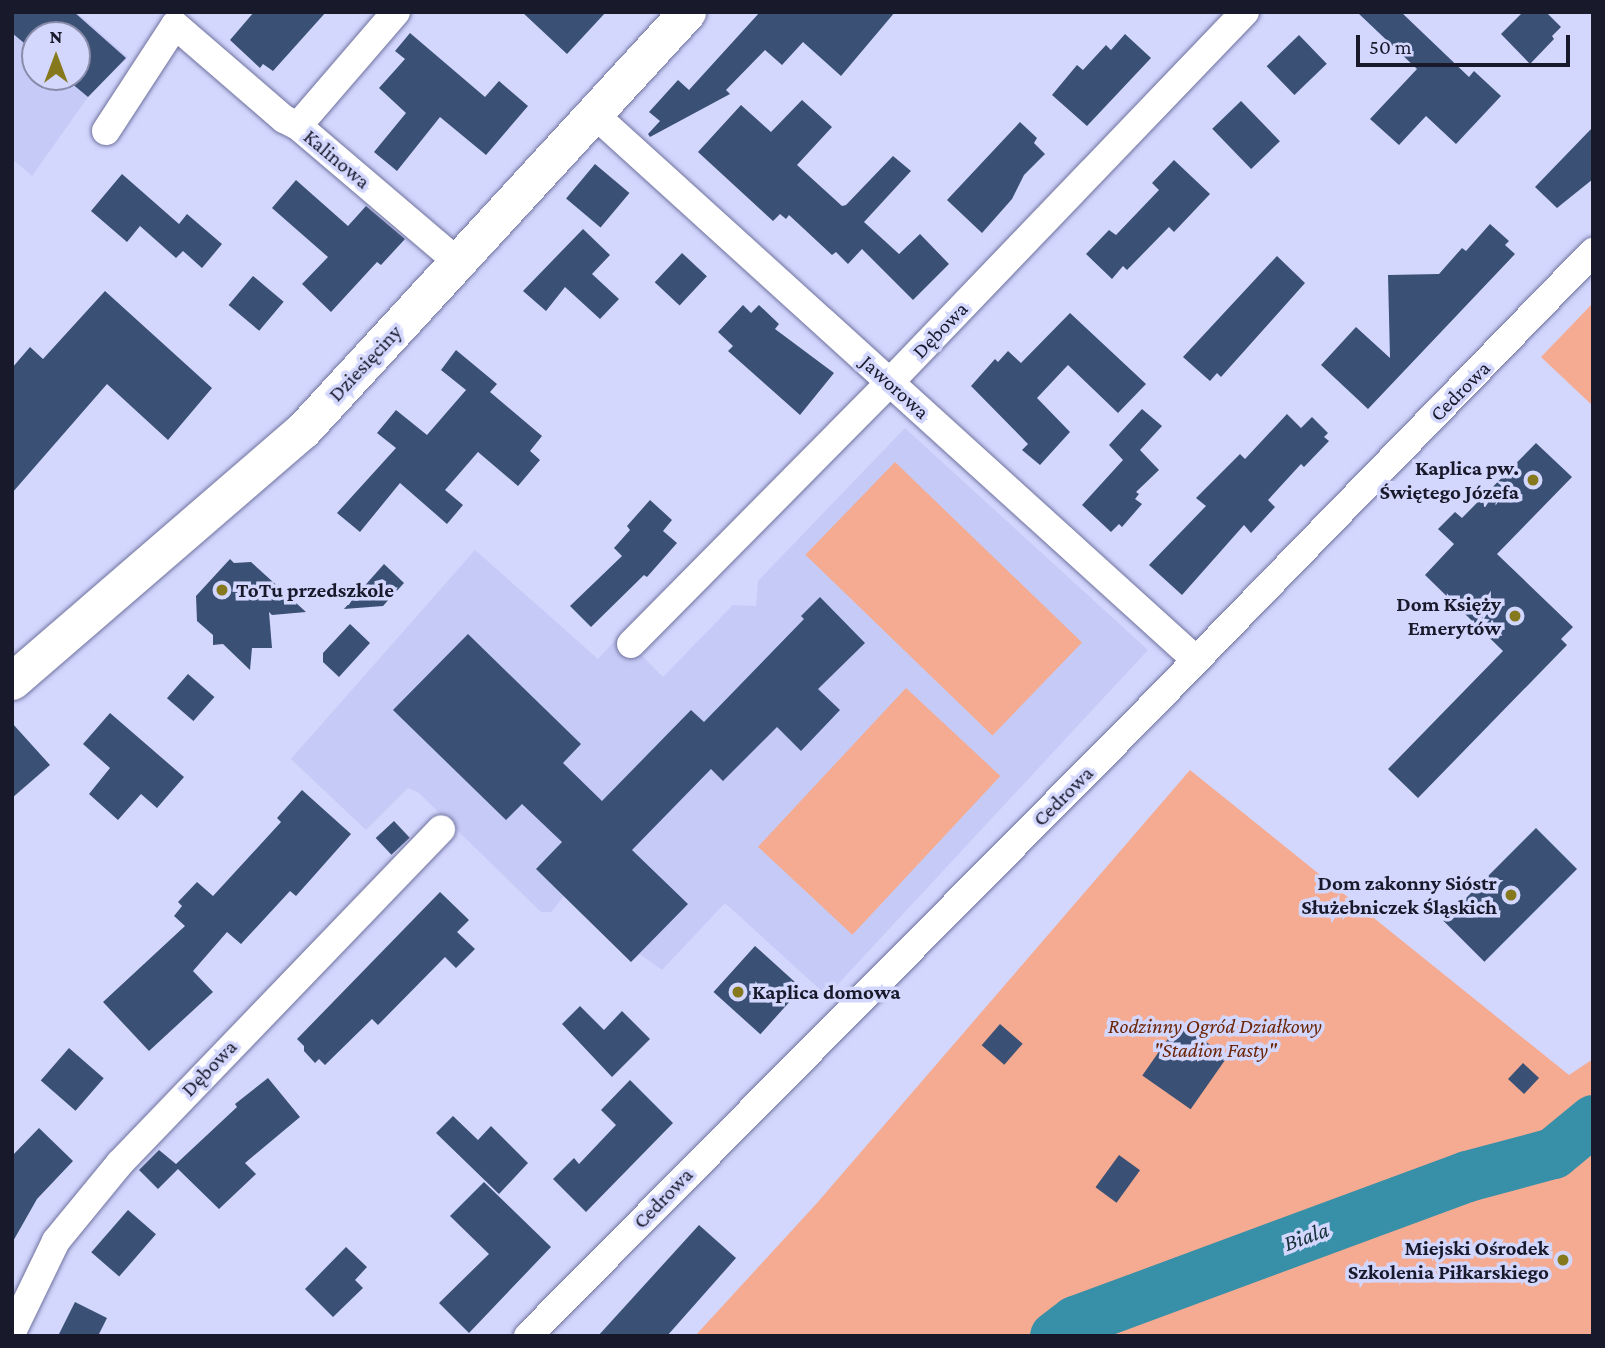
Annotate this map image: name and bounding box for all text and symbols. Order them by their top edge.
north arrow [21,21,91,91]
scale bar [1360,21,1574,65]
text: N [50,26,62,47]
text: 50 m [1369,35,1412,59]
street label: Kalinowa [299,124,375,194]
street label: Dębowa [907,296,973,364]
street label: Dziesięciny [323,319,407,407]
street label: Jaworowa [855,350,935,424]
street label: Cedrowa [1425,356,1495,426]
place label: Kaplica pw. Świętego Józefa [1379,455,1519,505]
marker: Kaplica pw. Świętego Józefa [1525,472,1541,488]
place label: ToTu przedszkole [236,577,394,603]
marker: ToTu przedszkole [214,582,230,598]
place label: Dom Księży Emerytów [1396,591,1501,641]
marker: Dom Księży Emerytów [1507,608,1523,624]
street label: Cedrowa [1028,761,1098,831]
place label: Dom zakonny Sióstr Służebniczek Śląskich [1301,870,1497,920]
marker: Dom zakonny Sióstr Służebniczek Śląskich [1503,887,1519,903]
place label: Kaplica domowa [752,979,901,1005]
marker: Kaplica domowa [730,984,746,1000]
park label: Rodzinny Ogród Działkowy "Stadion Fasty" [1108,1013,1322,1063]
street label: Dębowa [176,1034,242,1102]
street label: Cedrowa [628,1162,698,1234]
water label: Biala [1280,1215,1332,1257]
place label: Miejski Ośrodek Szkolenia Piłkarskiego [1348,1235,1549,1285]
marker: Miejski Ośrodek Szkolenia Piłkarskiego [1555,1252,1571,1268]

